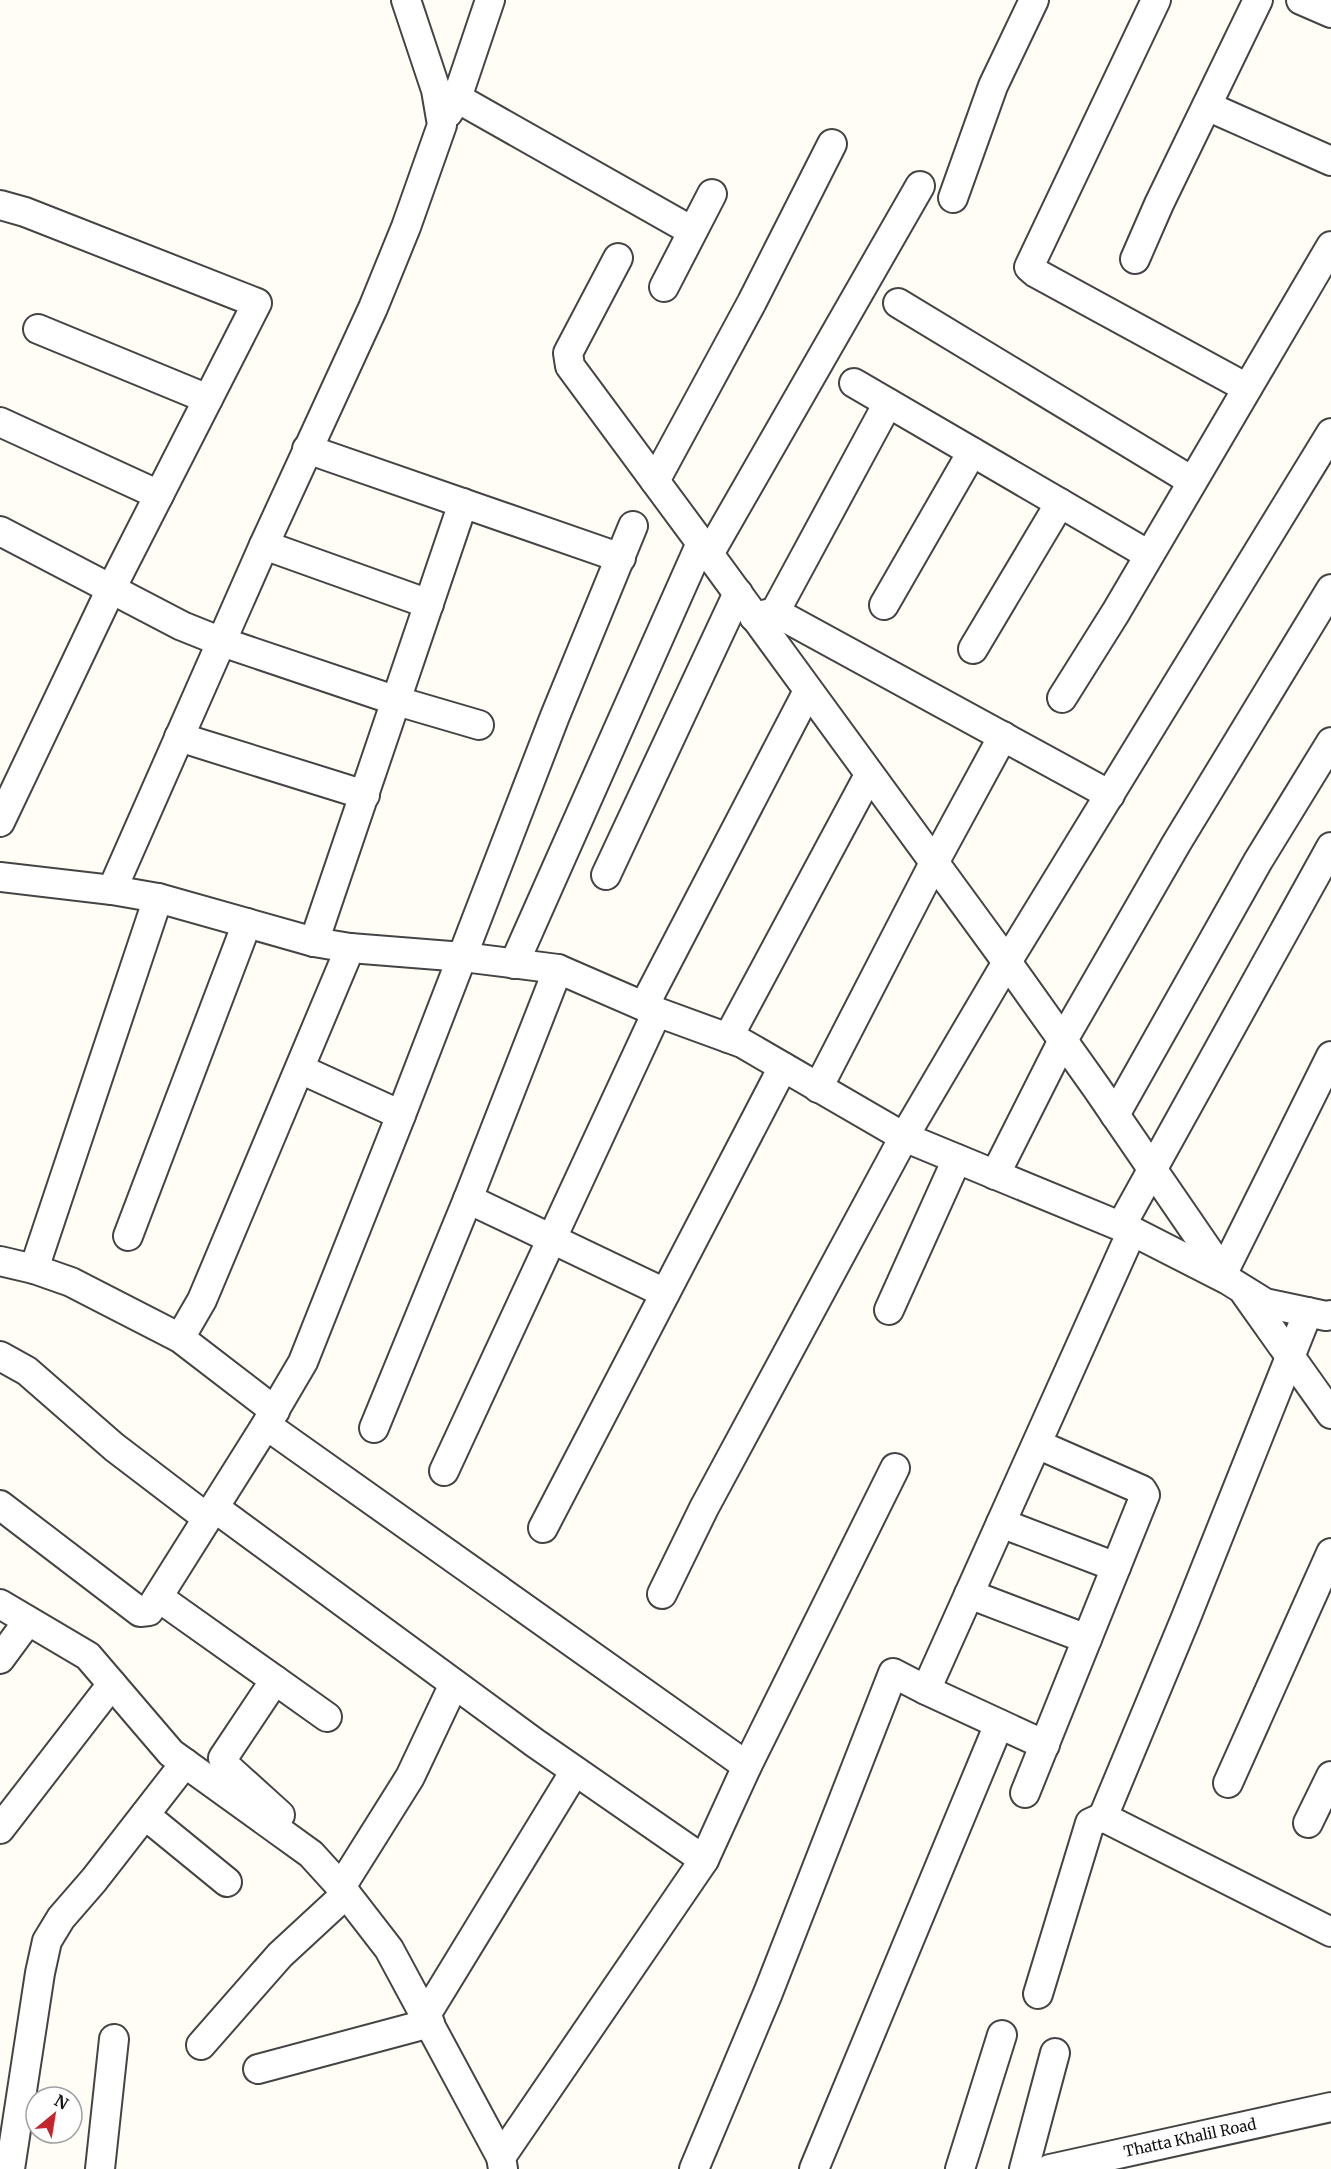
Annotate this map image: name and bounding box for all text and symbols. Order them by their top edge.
north arrow [24,2085,84,2145]
text: N [51,2090,72,2114]
street label: Thatta Khalil Road [1122,2114,1258,2161]

